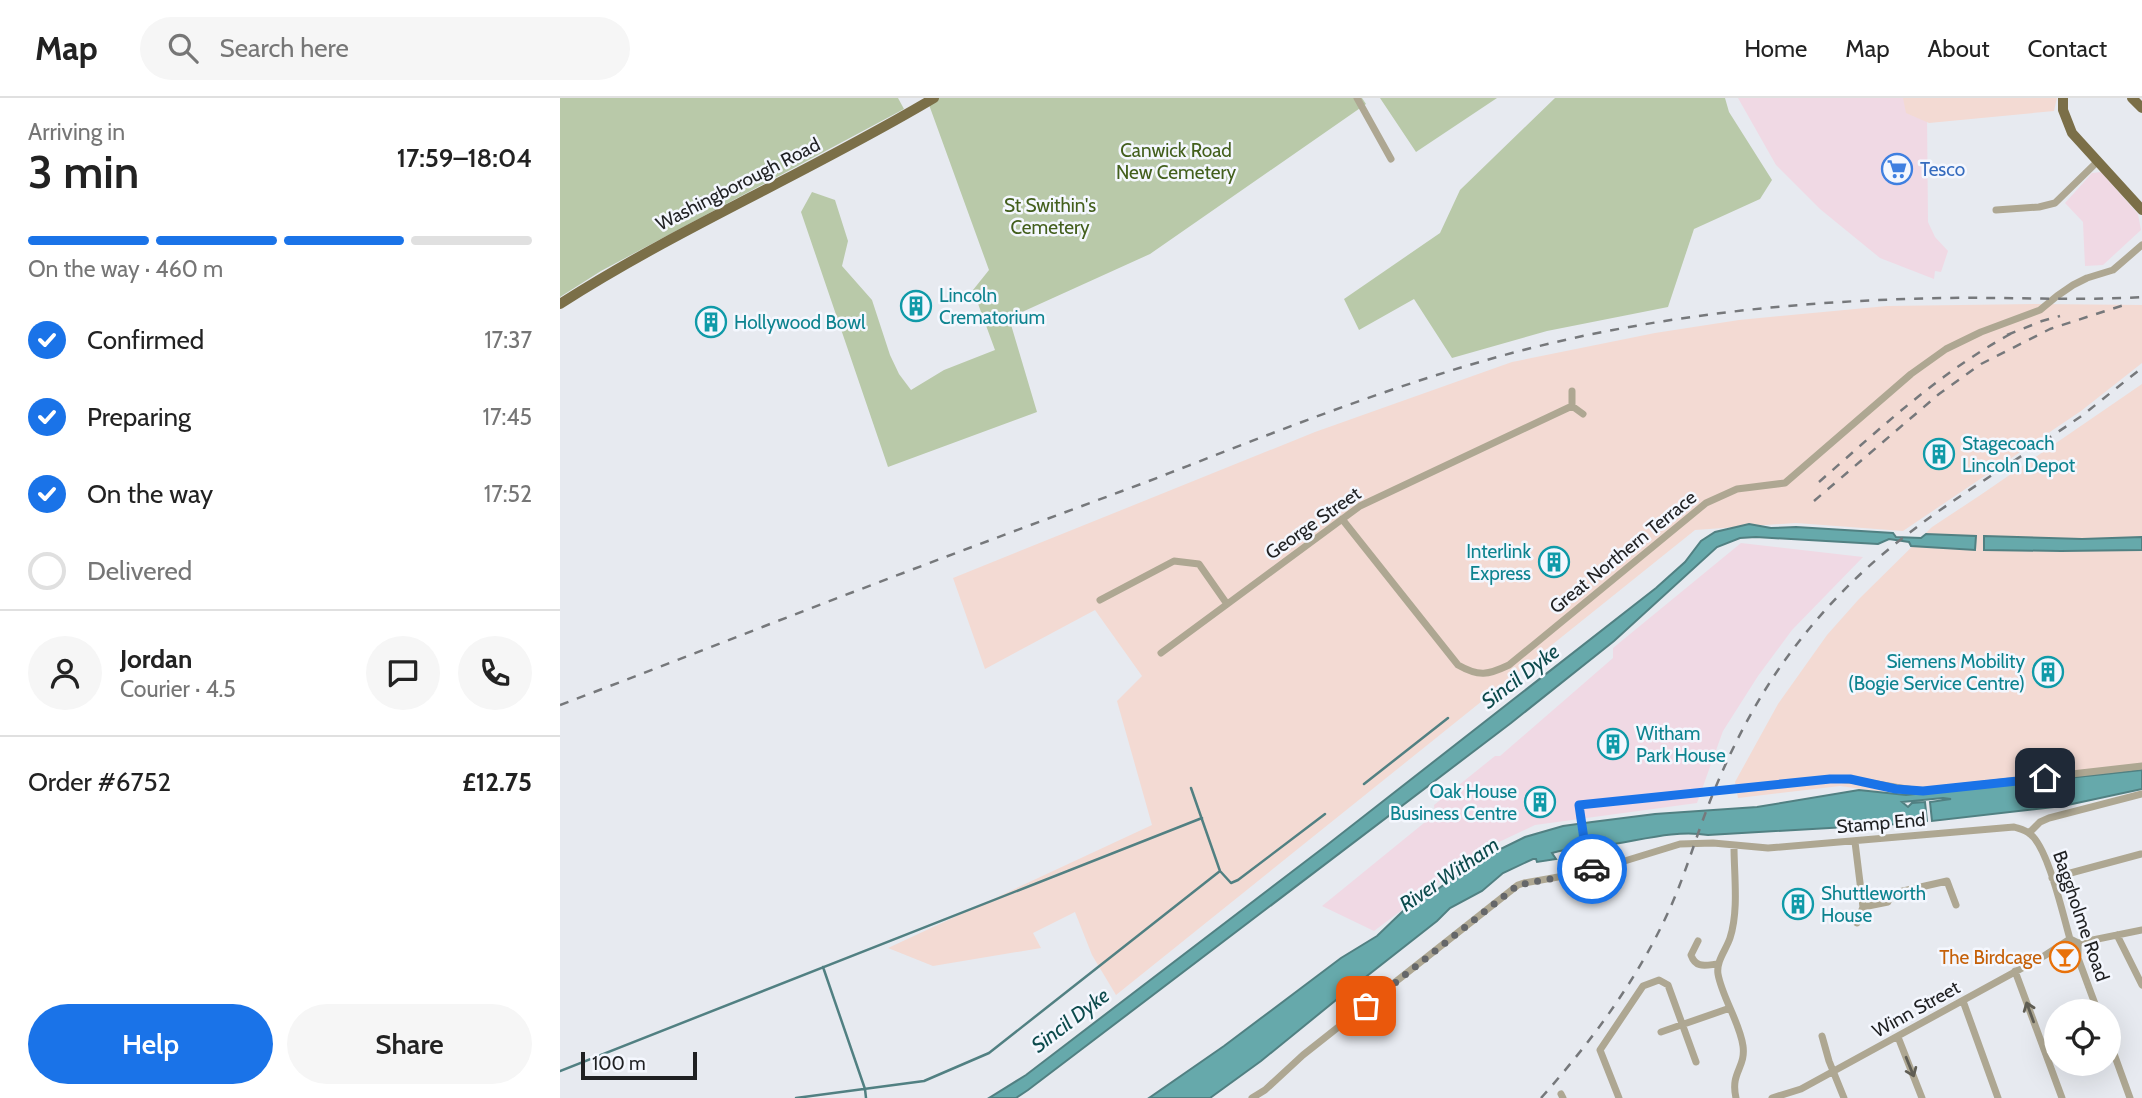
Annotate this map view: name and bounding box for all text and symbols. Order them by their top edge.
search box [140,17,630,80]
text: Map [35,28,98,68]
icon: search [164,29,202,67]
text: Search here [220,32,349,64]
text: Home [1744,34,1807,63]
text: Map [1845,34,1890,63]
text: About [1928,34,1990,63]
text: Contact [2028,34,2107,63]
text: Arriving in [28,118,125,146]
street label: Washingborough Road [652,133,824,235]
park label: Canwick Road New Cemetery [1116,139,1236,184]
text: 17:59–18:04 [397,142,532,174]
text: 3 min [28,144,139,200]
supermarket icon: Tesco [1880,152,1914,186]
place label: Tesco [1920,158,1965,181]
park label: St Swithin's Cemetery [1004,194,1096,239]
text: On the way · 460 m [28,255,223,283]
place label: Lincoln Crematorium [939,284,1045,329]
building icon: Lincoln Crematorium [899,289,933,323]
building icon: Hollywood Bowl [694,305,728,339]
place label: Hollywood Bowl [734,311,866,334]
icon: check [28,321,66,359]
text: Confirmed [87,324,204,356]
text: 17:37 [484,326,532,354]
icon: check [28,398,66,436]
text: Preparing [87,401,191,433]
text: 17:45 [482,403,532,431]
place label: Stagecoach Lincoln Depot [1962,432,2076,477]
building icon: Stagecoach Lincoln Depot [1922,437,1956,471]
icon: check [28,475,66,513]
text: On the way [87,478,213,510]
text: 17:52 [484,480,532,508]
street label: George Street [1261,481,1366,564]
street label: Great Northern Terrace [1545,486,1701,618]
place label: Interlink Express [1466,540,1531,585]
building icon: Interlink Express [1537,545,1571,579]
text: Delivered [87,555,192,587]
button: person [28,636,102,710]
button: chat [366,636,440,710]
button: phone [458,636,532,710]
water label: Sincil Dyke [1476,638,1564,713]
text: Jordan [120,643,192,675]
place label: Siemens Mobility (Bogie Service Centre) [1848,650,2025,695]
building icon: Siemens Mobility (Bogie Service Centre) [2031,655,2065,689]
text: Courier · 4.5 [120,675,236,703]
place label: Witham Park House [1636,722,1726,767]
building icon: Witham Park House [1596,727,1630,761]
pin [2015,748,2075,808]
icon: home [2026,759,2064,797]
text: Order #6752 [28,766,171,798]
text: £12.75 [462,766,532,798]
place label: Oak House Business Centre [1390,780,1517,825]
building icon: Oak House Business Centre [1523,785,1557,819]
street label: Stamp End [1835,808,1927,838]
water label: River Witham [1395,832,1503,916]
courier [1557,834,1627,904]
street label: Baggholme Road [2048,848,2114,984]
icon: car [1573,850,1611,888]
place label: Shuttleworth House [1821,882,1926,927]
building icon: Shuttleworth House [1781,887,1815,921]
bar icon: The Birdcage [2048,940,2082,974]
place label: The Birdcage [1939,946,2042,969]
street label: Winn Street [1868,975,1964,1042]
pin [1336,976,1396,1036]
water label: Sincil Dyke [1026,982,1114,1057]
icon: bag [1347,987,1385,1025]
map controls [2044,999,2121,1076]
button: locate [2044,999,2121,1076]
one-way arrow [2023,1001,2035,1023]
button: Help [28,1004,273,1084]
button: Share [287,1004,532,1084]
scale bar [581,1049,696,1081]
text: 100 m [592,1052,646,1075]
one-way arrow [1905,1056,1918,1078]

